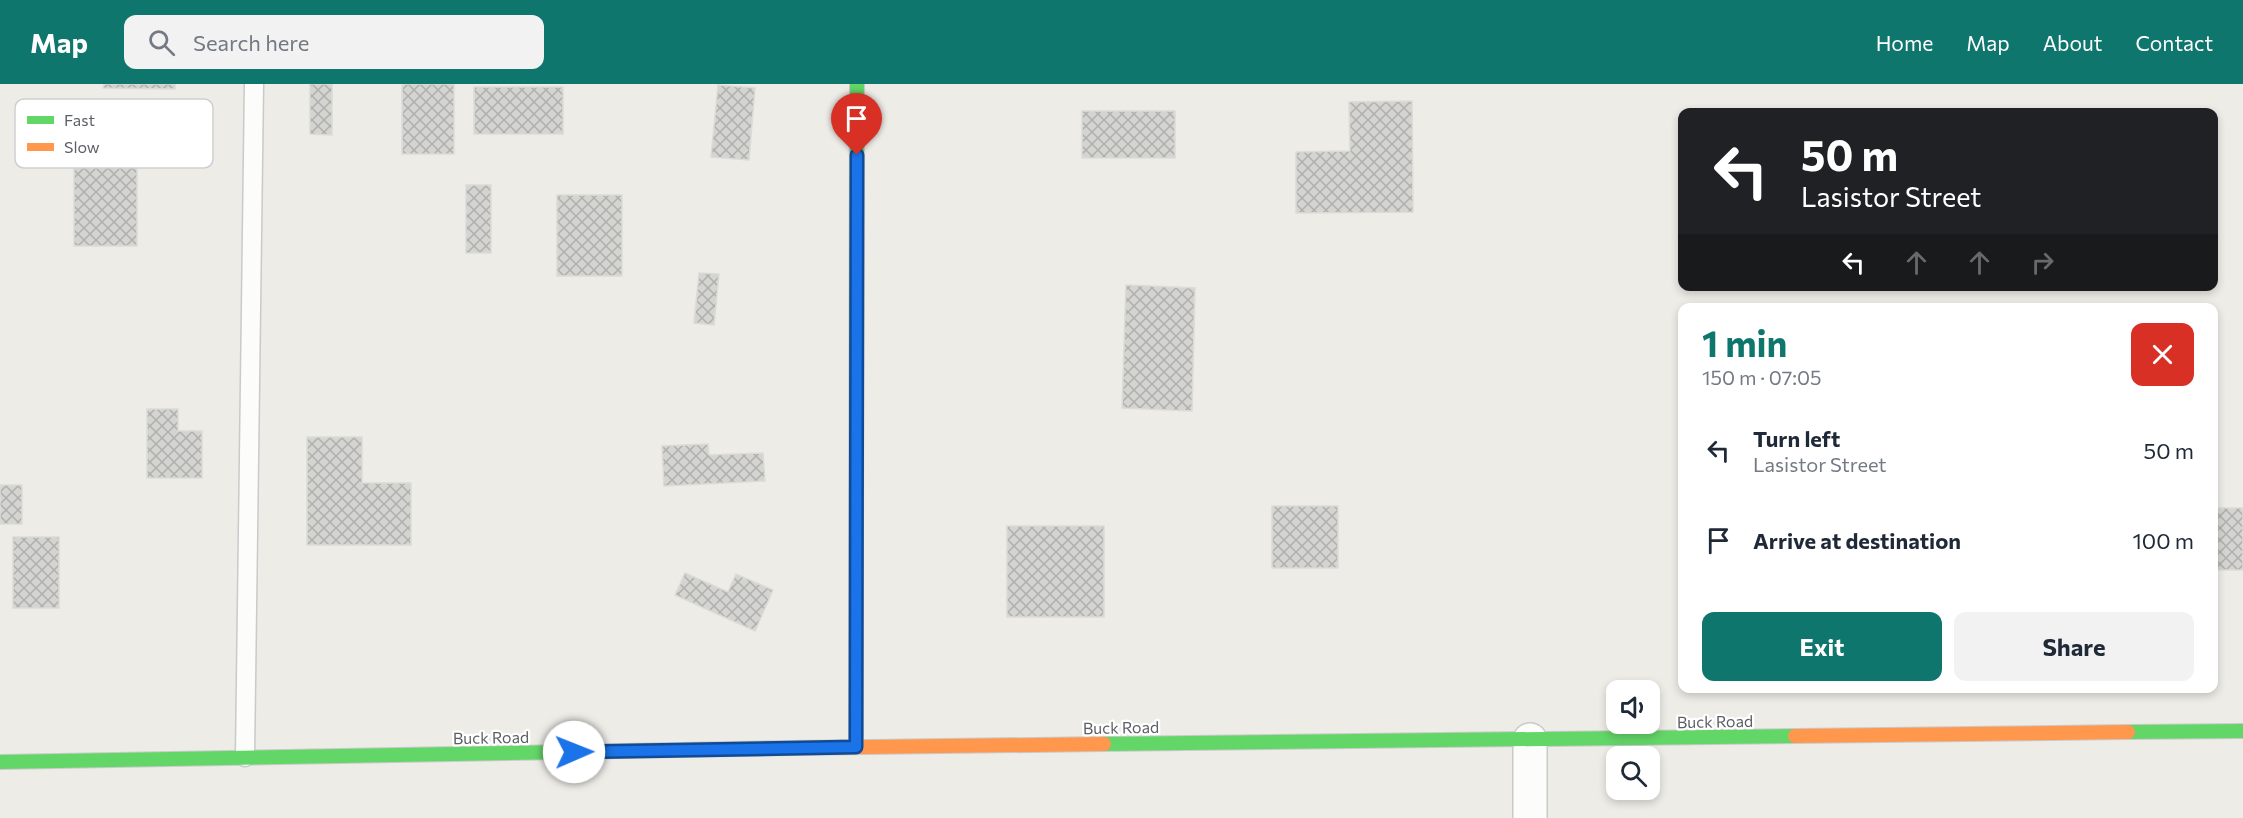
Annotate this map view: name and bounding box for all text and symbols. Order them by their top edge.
search box [124,15,544,69]
text: Map [30,25,88,59]
icon: search [145,26,178,59]
text: Search here [193,29,309,56]
text: Home [1876,30,1933,55]
text: Map [1966,30,2010,55]
text: About [2043,30,2102,55]
text: Contact [2135,30,2213,55]
pin [831,93,882,155]
legend [15,99,213,168]
icon: arrive [840,102,873,135]
text: Fast [64,110,95,129]
text: 50 m [1801,128,1898,180]
icon: left [1702,132,1780,210]
text: Slow [64,137,100,156]
text: Lasistor Street [1801,180,1981,213]
icon: left [1837,246,1870,279]
icon: ahead [1900,246,1933,279]
icon: ahead [1963,246,1996,279]
icon: right [2026,246,2059,279]
text: 1 min [1702,320,1787,364]
button: close [2131,323,2194,386]
text: 150 m · 07:05 [1702,365,1822,389]
text: Turn left [1753,425,1840,452]
icon: left [1702,434,1735,467]
text: 50 m [2144,437,2194,464]
text: Lasistor Street [1753,452,1887,476]
icon: arrive [1702,524,1735,557]
text: Arrive at destination [1753,527,1961,554]
text: 100 m [2132,527,2194,554]
button: Exit [1702,612,1942,681]
button: Share [1954,612,2194,681]
map controls [1606,680,1660,800]
button: sound [1606,680,1660,734]
street label: Buck Road [1677,711,1753,731]
street label: Buck Road [1083,717,1159,737]
position arrow [542,720,606,784]
street label: Buck Road [453,727,529,747]
button: search [1606,746,1660,800]

